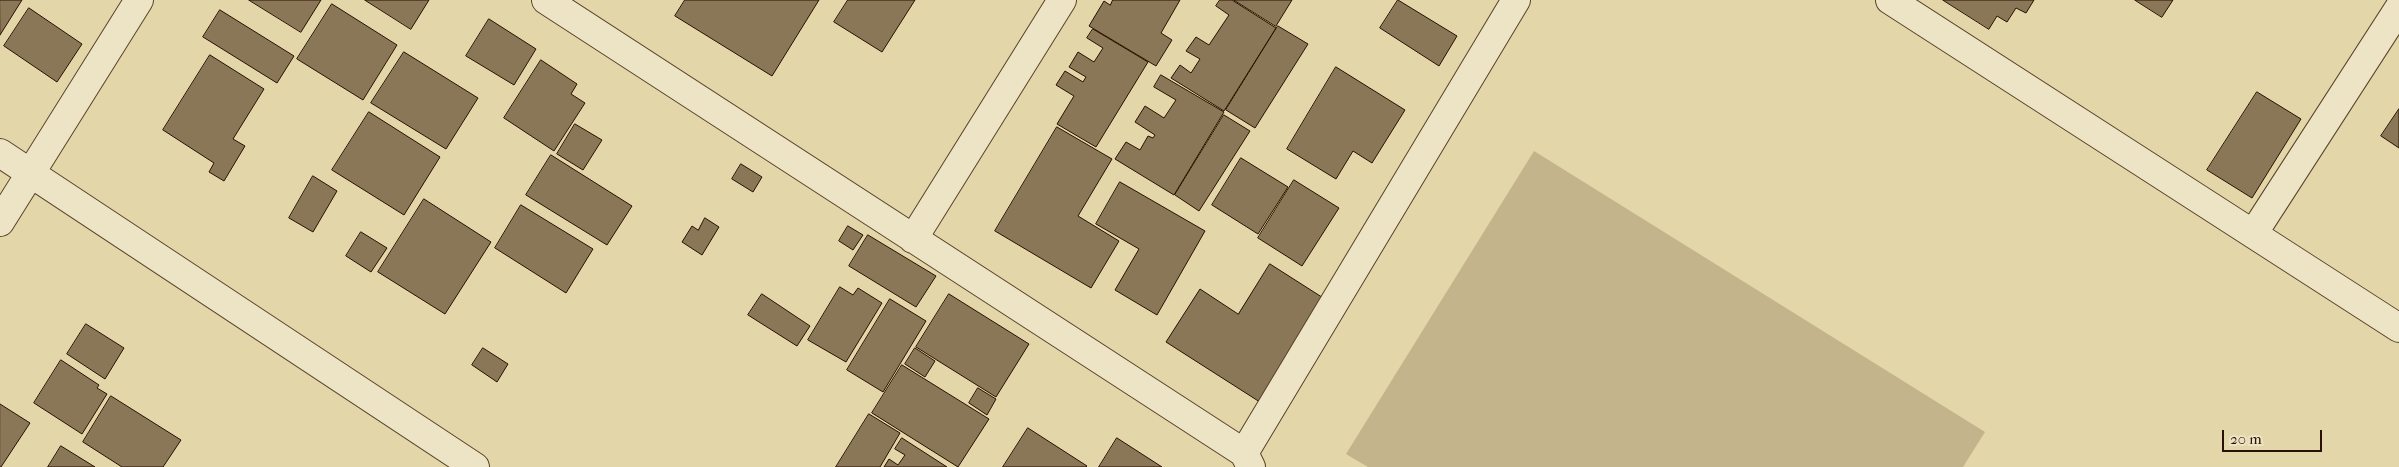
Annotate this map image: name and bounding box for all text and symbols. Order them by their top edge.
scale bar [2224,420,2324,452]
text: 20 m [2230,430,2262,448]

